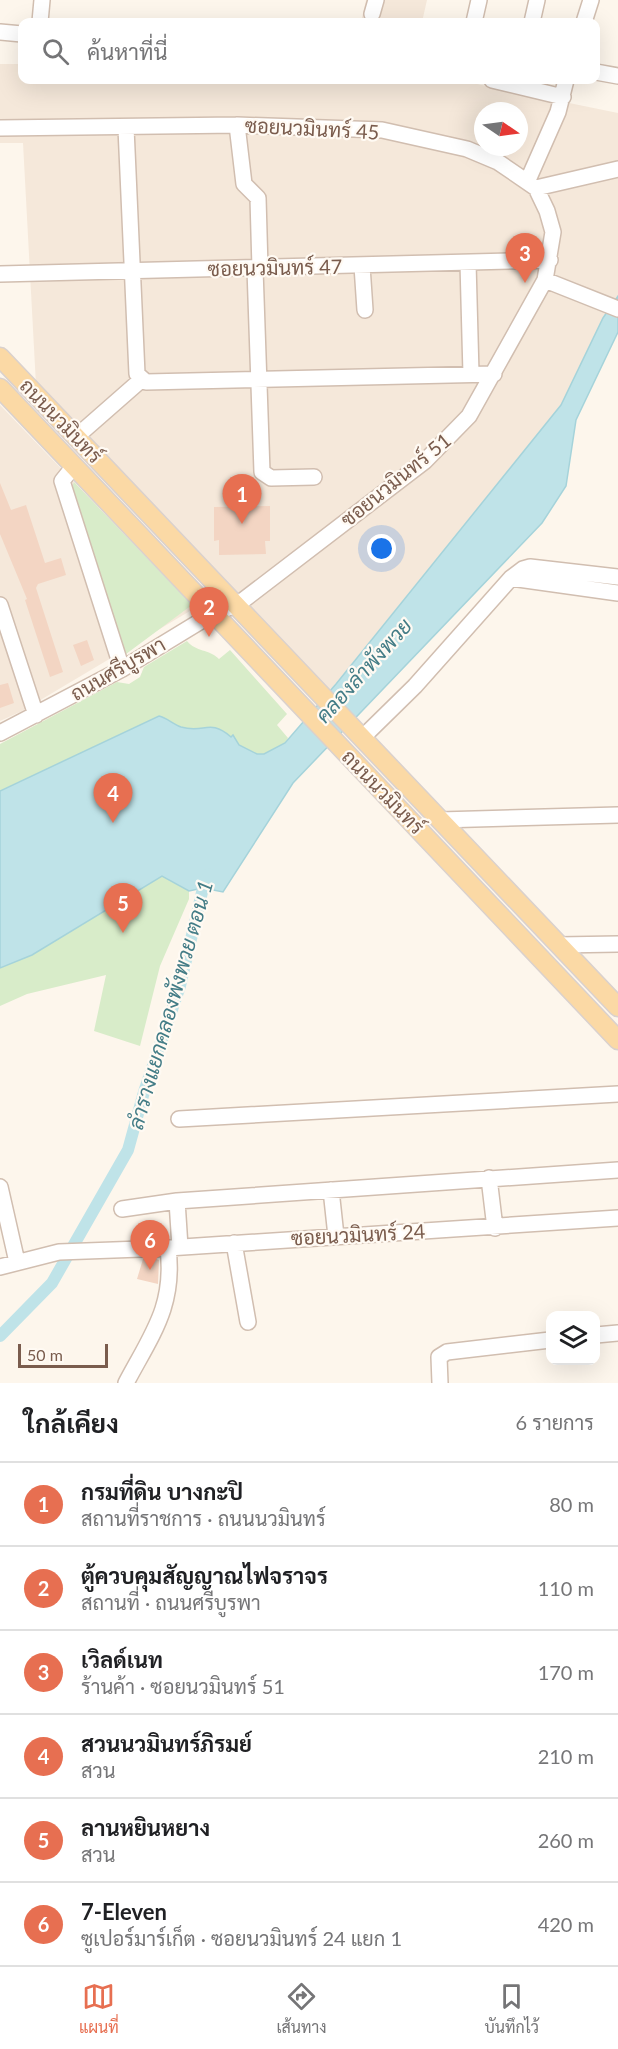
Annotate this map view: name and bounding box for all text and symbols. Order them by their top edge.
search box [18,18,600,84]
icon: search [39,35,72,68]
text: ค้นหาที่นี่ [87,38,167,65]
north arrow [474,102,528,156]
street label: ซอยนวมินทร์ 45 [244,111,380,144]
pin: 3 [506,234,544,283]
street label: ซอยนวมินทร์ 47 [207,253,343,280]
street label: ถนนนวมินทร์ [16,372,109,467]
street label: ซอยนวมินทร์ 51 [335,427,455,531]
pin: 1 [222,474,262,524]
your location [367,534,396,563]
pin: 2 [190,588,228,637]
water label: คลองลำพังพวย [310,613,416,727]
street label: ถนนศรีบูรพา [66,631,171,708]
street label: ถนนนวมินทร์ [338,743,431,838]
pin: 4 [94,774,132,823]
water label: ลำรางแยกคลองพังพวย ตอน 1 [122,877,217,1132]
pin: 5 [104,884,142,933]
street label: ซอยนวมินทร์ 24 [290,1217,426,1250]
pin: 6 [130,1220,170,1270]
map controls [546,1311,600,1365]
button: layers [546,1311,600,1365]
scale bar [18,1341,108,1368]
text: 50 m [27,1345,63,1364]
text: ใกล้เคียง [24,1407,119,1439]
text: 6 รายการ [516,1410,594,1434]
text: กรมที่ดิน บางกะปิ [81,1478,243,1505]
text: 1 [38,1492,49,1516]
text: 80 m [549,1492,594,1516]
text: สถานที่ราชการ · ถนนนวมินทร์ [81,1506,326,1530]
text: ตู้ควบคุมสัญญาณไฟจราจร [81,1562,328,1589]
text: 2 [38,1576,49,1600]
text: 110 m [538,1576,594,1600]
text: สถานที่ · ถนนศรีบูรพา [81,1590,261,1614]
text: เวิลด์เนท [81,1646,163,1673]
text: 3 [38,1660,49,1684]
text: 170 m [538,1660,594,1684]
text: ร้านค้า · ซอยนวมินทร์ 51 [81,1674,285,1698]
text: สวนนวมินทร์ภิรมย์ [81,1730,252,1757]
text: 4 [38,1744,49,1768]
text: 210 m [538,1744,594,1768]
text: สวน [81,1758,116,1782]
text: ลานหยินหยาง [81,1814,210,1841]
text: 5 [38,1828,49,1852]
text: 260 m [538,1828,594,1852]
text: สวน [81,1842,116,1866]
text: 7-Eleven [81,1898,167,1925]
text: 6 [38,1912,49,1936]
text: 420 m [538,1912,594,1936]
text: ซูเปอร์มาร์เก็ต · ซอยนวมินทร์ 24 แยก 1 [81,1926,402,1950]
tab: แผนที่ [79,1980,119,2037]
tab: เส้นทาง [277,1980,327,2037]
tab: บันทึกไว้ [484,1980,539,2037]

